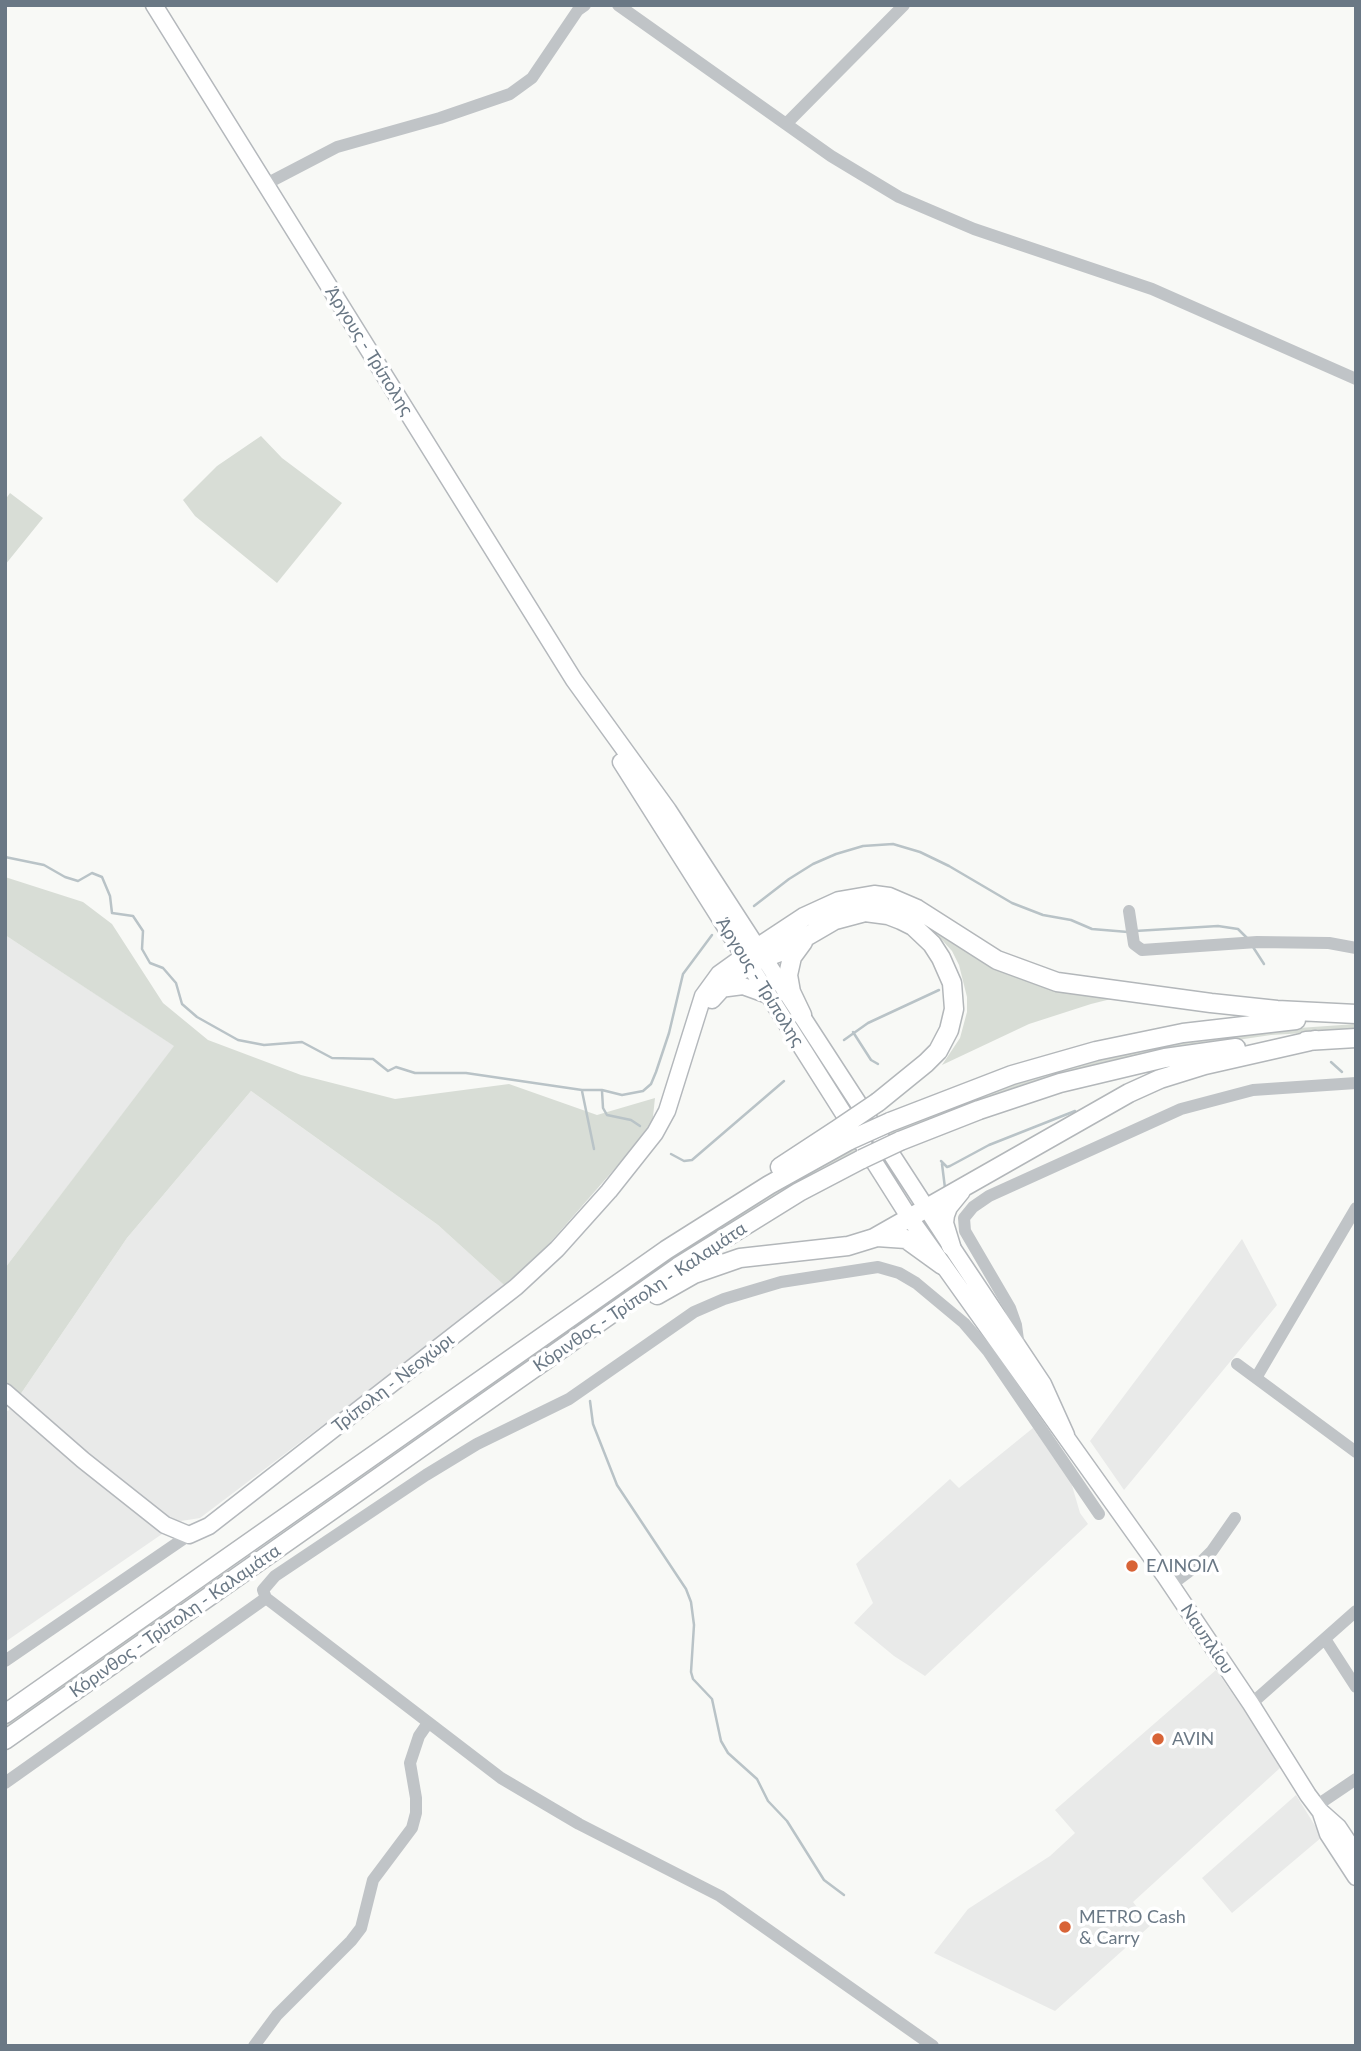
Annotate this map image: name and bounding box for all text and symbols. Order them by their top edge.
street label: Άργους - Τρίπολης [321,282,417,420]
street label: Άργους - Τρίπολης [712,913,808,1051]
street label: Κόρινθος - Τρίπολη - Καλαμάτα [529,1217,751,1377]
street label: Τρίπολη - Νεοχώρι [328,1329,458,1437]
street label: Κόρινθος - Τρίπολη - Καλαμάτα [65,1540,285,1702]
place label: ΕΛΙΝΟΙΛ [1146,1555,1219,1577]
marker: ΕΛΙΝΟΙΛ [1124,1558,1140,1574]
street label: Ναυπλίου [1176,1600,1238,1678]
place label: AVIN [1172,1728,1214,1750]
marker: AVIN [1150,1731,1166,1747]
place label: METRO Cash & Carry [1079,1906,1186,1948]
marker: METRO Cash & Carry [1057,1919,1073,1935]

